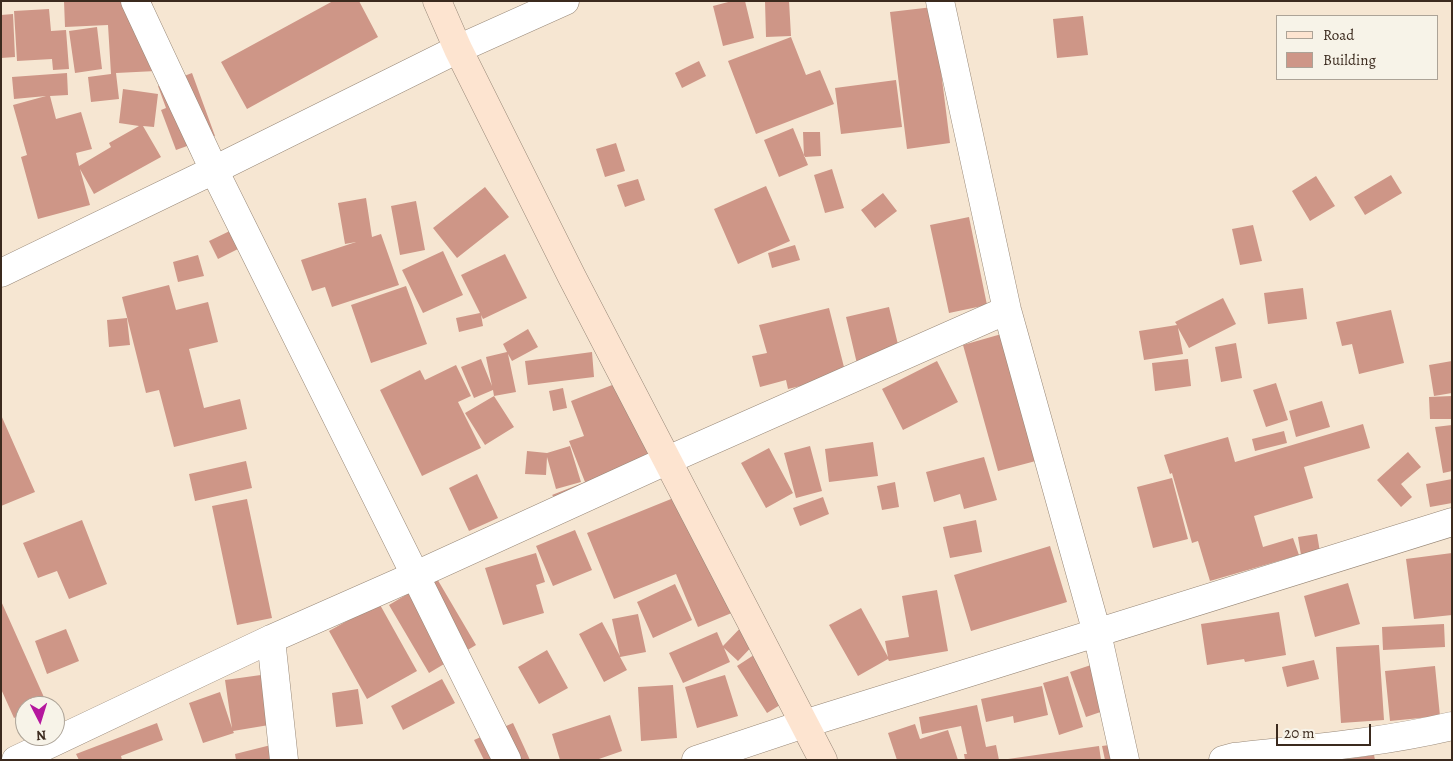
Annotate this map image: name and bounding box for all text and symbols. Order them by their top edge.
legend [1276,15,1438,80]
text: Road [1323,25,1354,45]
text: Building [1323,50,1376,70]
north arrow [15,696,65,746]
scale bar [1278,714,1373,746]
text: 20 m [1284,723,1315,743]
text: N [35,726,47,745]

